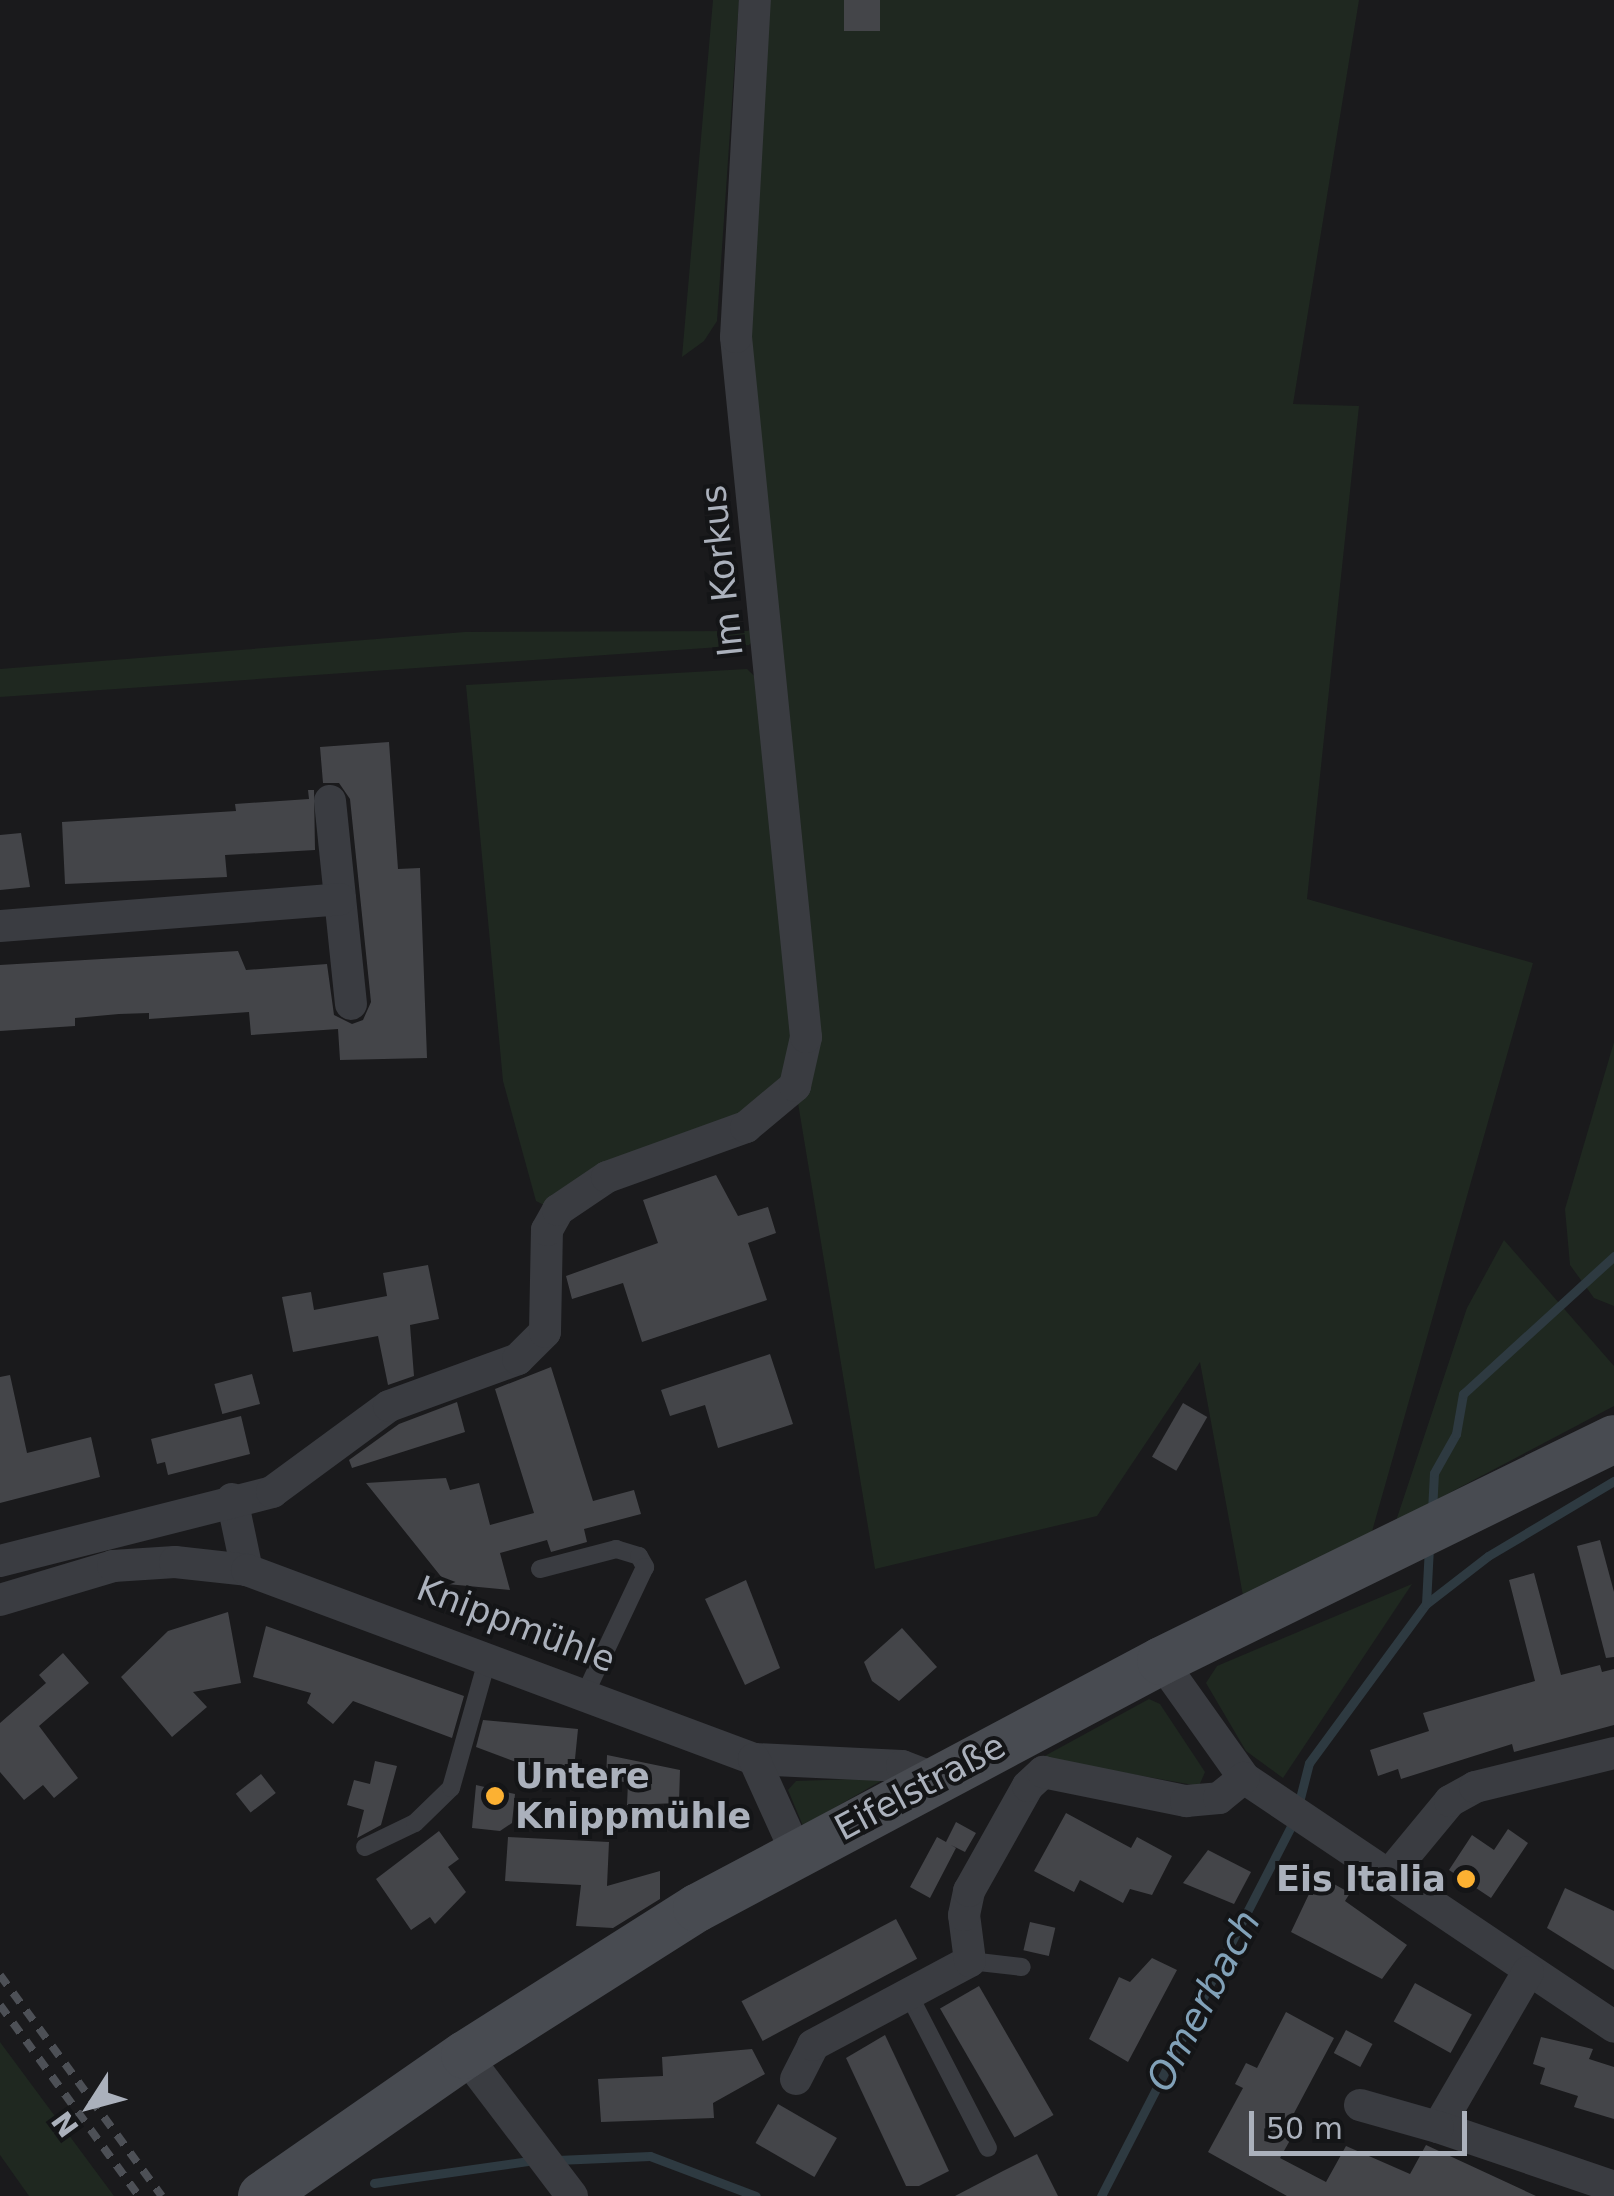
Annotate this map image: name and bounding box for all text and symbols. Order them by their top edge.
street label: Im Korkus [692,483,752,659]
street label: Knippmühle [411,1567,621,1681]
street label: Eifelstraße [828,1725,1012,1849]
place label: Untere Knippmühle [515,1755,751,1837]
marker: Untere Knippmühle [484,1785,506,1807]
place label: Eis Italia [1276,1858,1446,1900]
marker: Eis Italia [1455,1868,1477,1890]
water label: Omerbach [1137,1903,1271,2099]
north arrow [40,2056,140,2156]
scale bar [1254,2091,1472,2153]
text: N [45,2105,86,2143]
text: 50 m [1266,2111,1343,2146]

